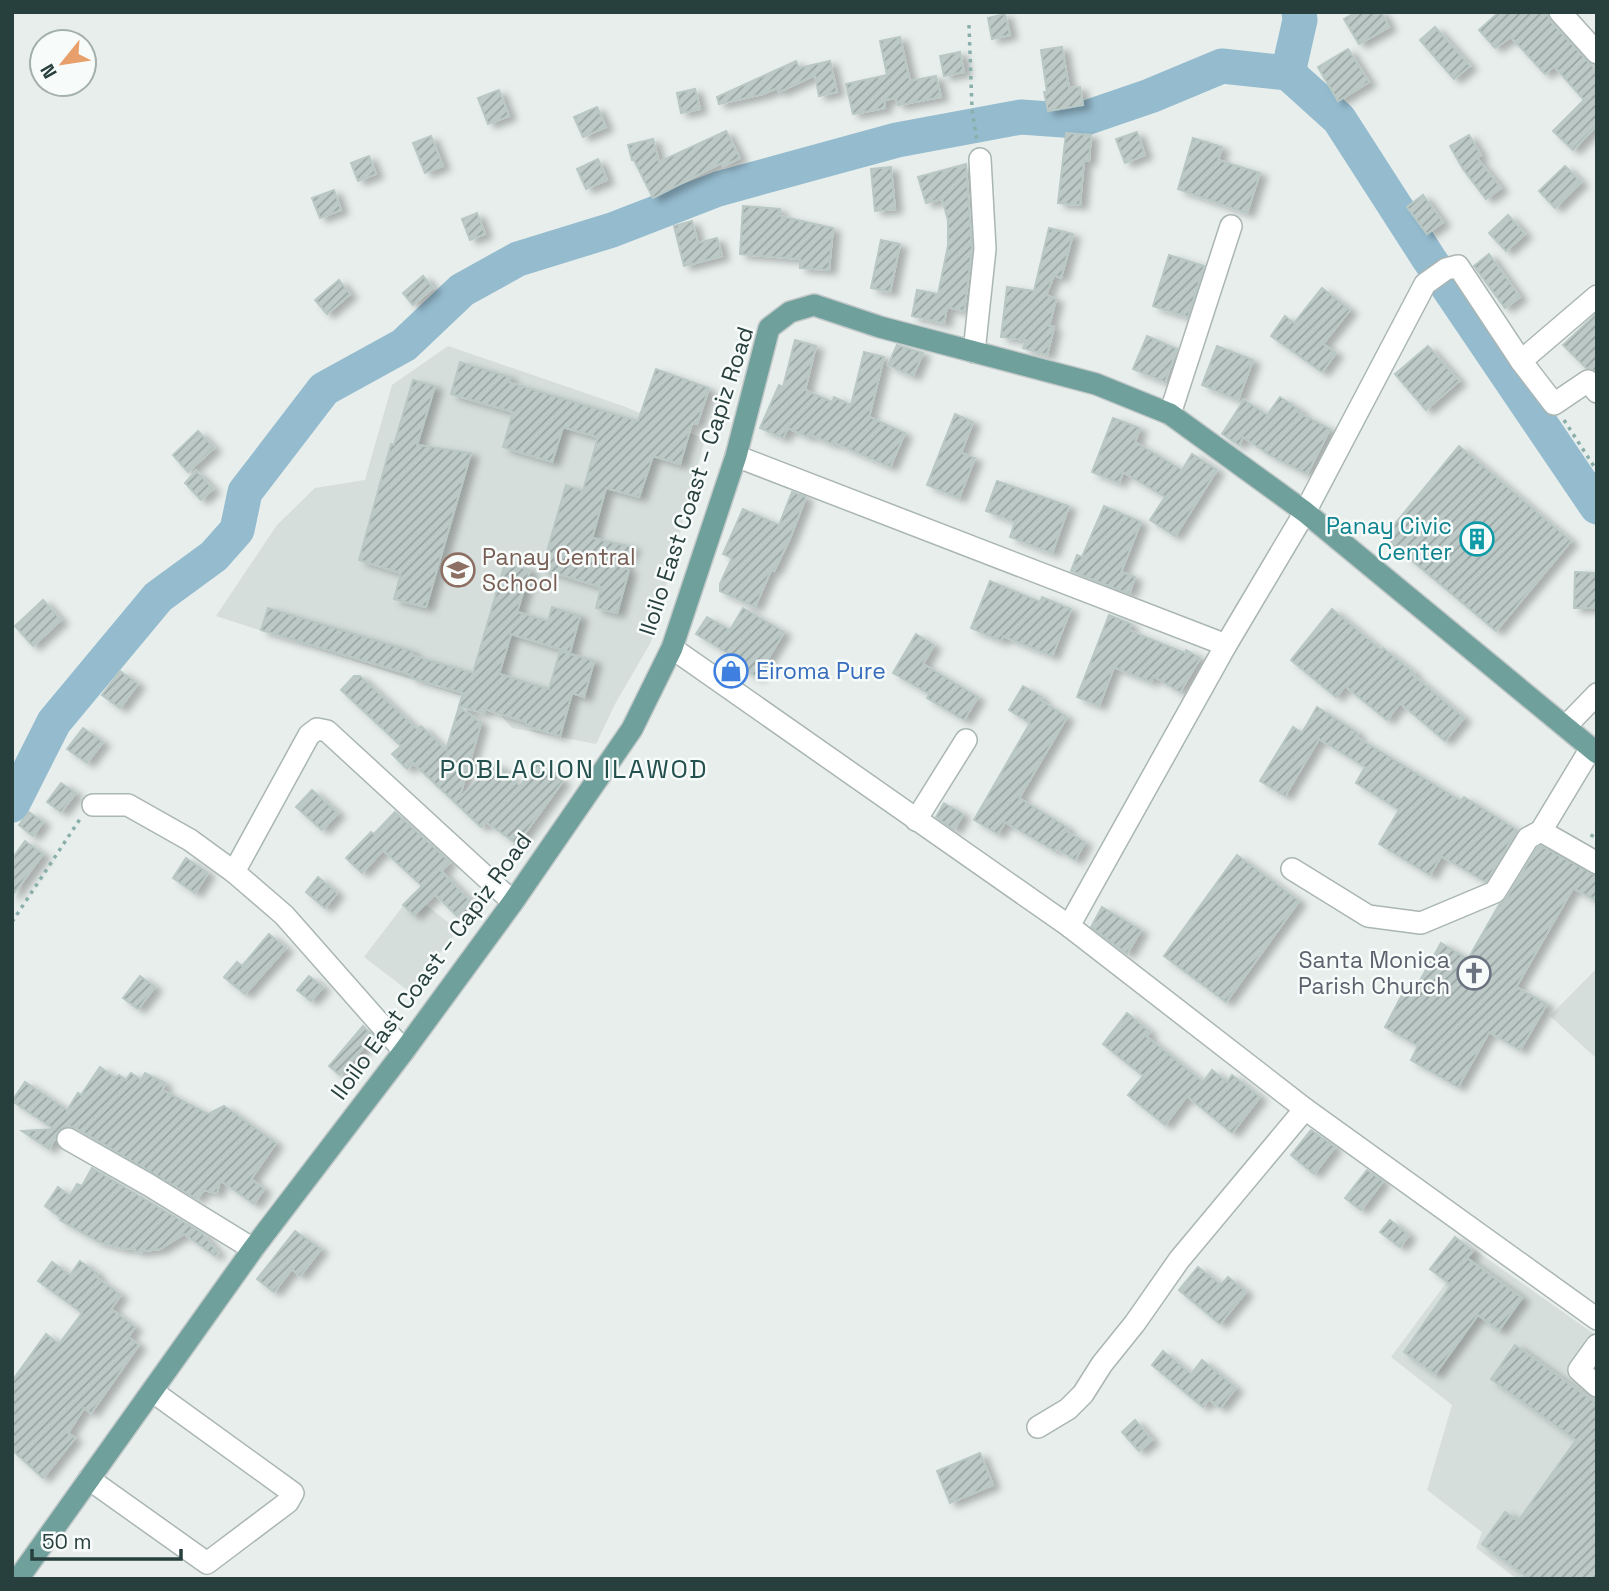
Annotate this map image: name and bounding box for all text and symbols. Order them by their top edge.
north arrow [28,28,98,98]
text: N [35,59,63,83]
street label: Iloilo East Coast – Capiz Road [632,323,760,639]
place label: Panay Civic Center [1326,511,1452,567]
building icon: Panay Civic Center [1458,520,1496,558]
place label: Panay Central School [482,542,636,598]
school or university icon: Panay Central School [439,551,477,589]
shop icon: Eiroma Pure [712,652,750,690]
place label: Eiroma Pure [756,656,886,686]
district label: POBLACION ILAWOD [439,752,709,786]
street label: Iloilo East Coast – Capiz Road [324,826,538,1106]
place label: Santa Monica Parish Church [1298,945,1450,1001]
church icon: Santa Monica Parish Church [1455,954,1493,992]
scale bar [32,1518,180,1562]
text: 50 m [42,1528,92,1555]

